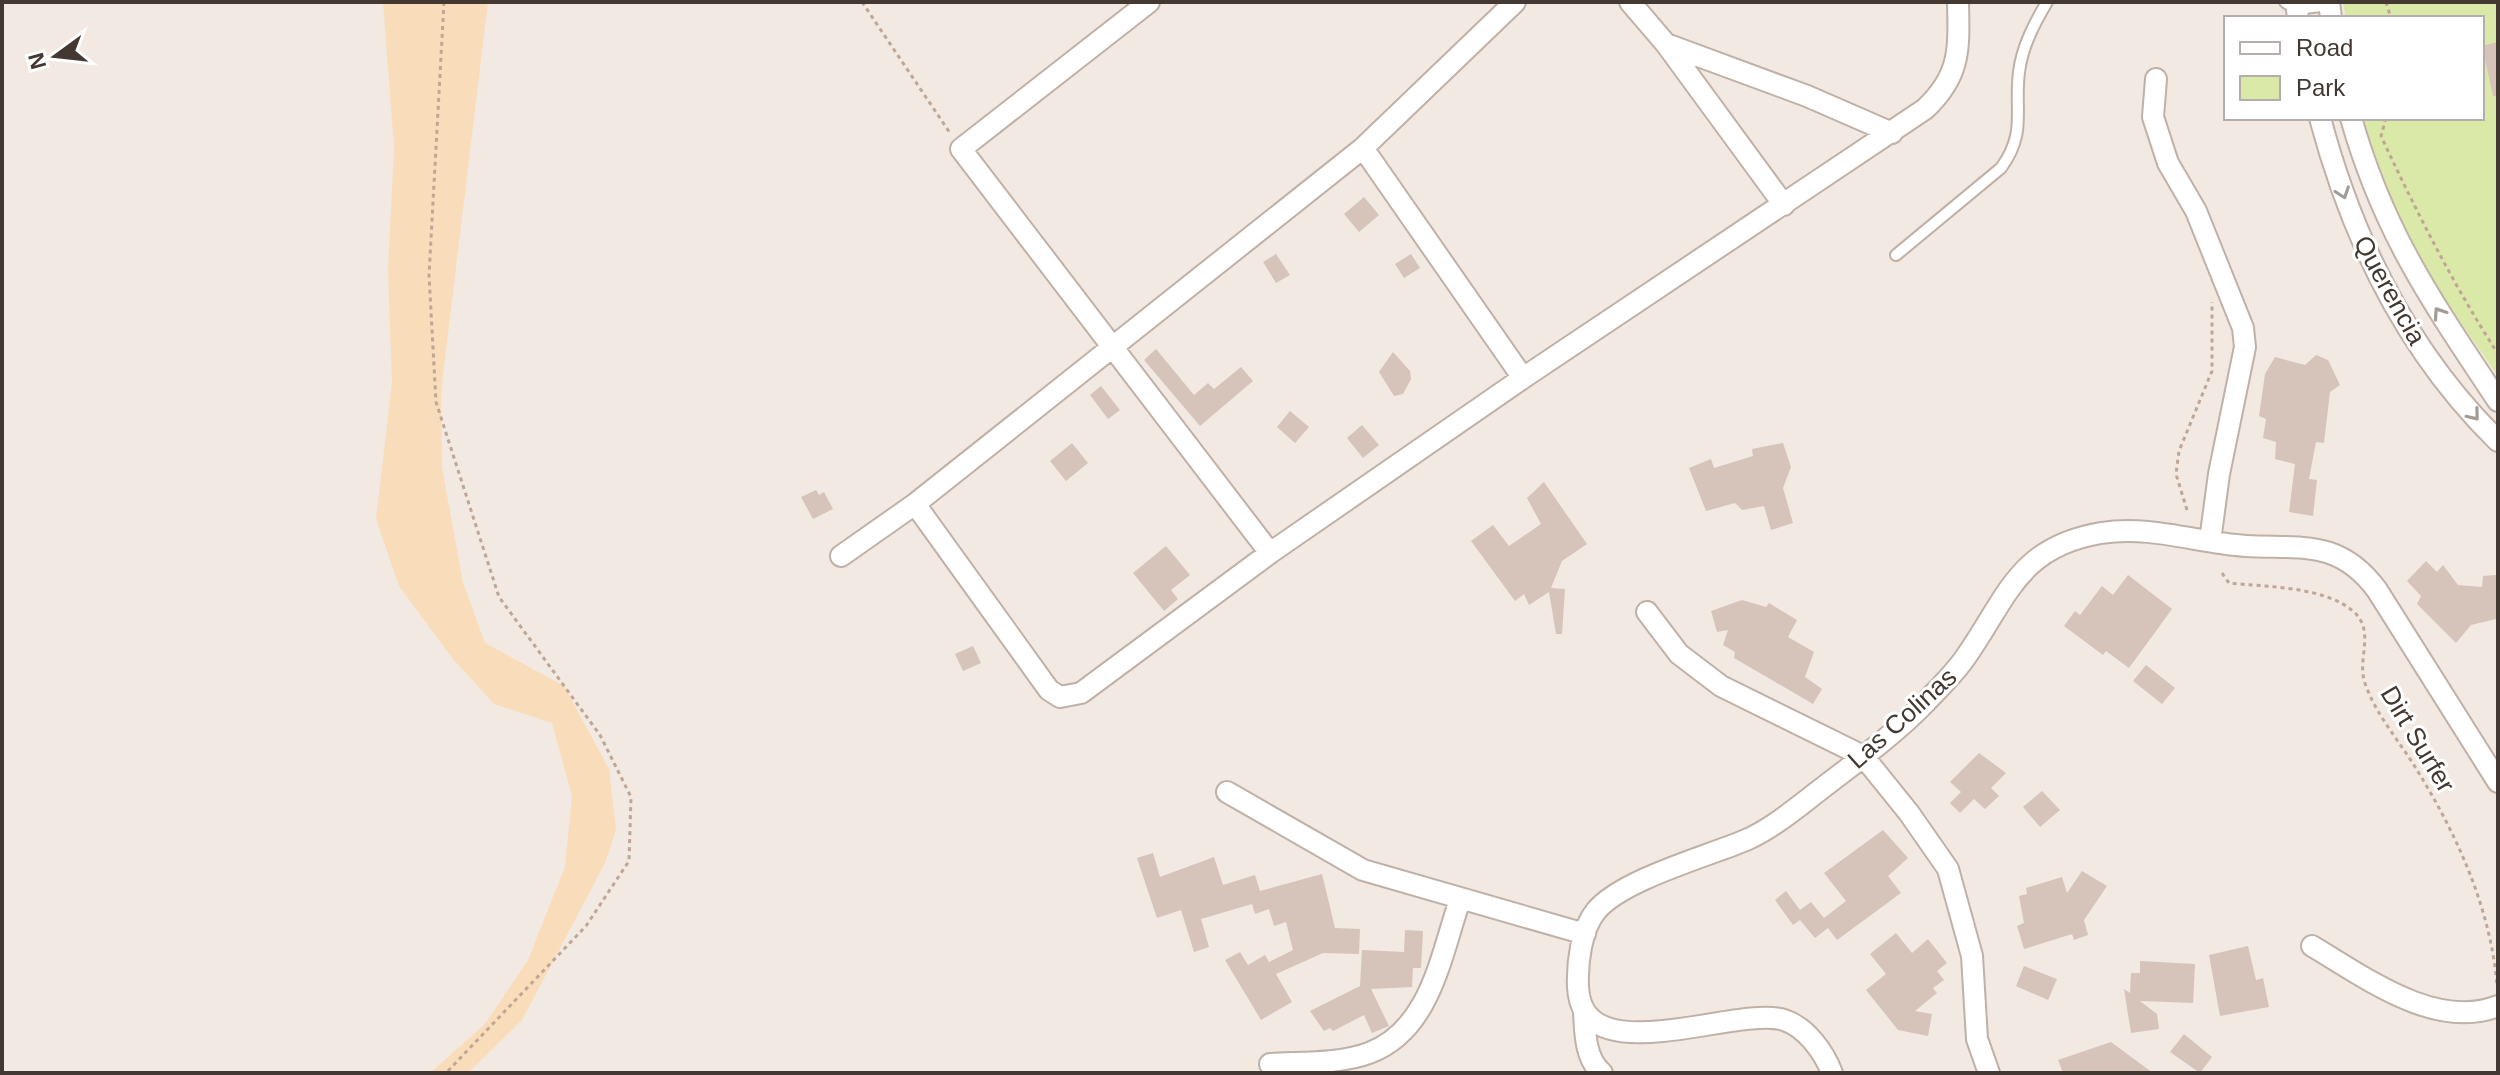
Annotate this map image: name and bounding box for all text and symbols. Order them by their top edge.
north arrow [16,16,96,96]
legend [2224,16,2484,120]
text: Road [2296,34,2353,61]
text: N [23,50,51,72]
text: Park [2296,74,2346,101]
one-way arrow [2333,185,2349,199]
street label: Querencia [2348,230,2432,350]
one-way arrow [2434,307,2449,321]
one-way arrow [2464,406,2478,421]
street label: Las Colinas [1841,661,1963,775]
street label: Dirt Surfer [2375,681,2462,798]

